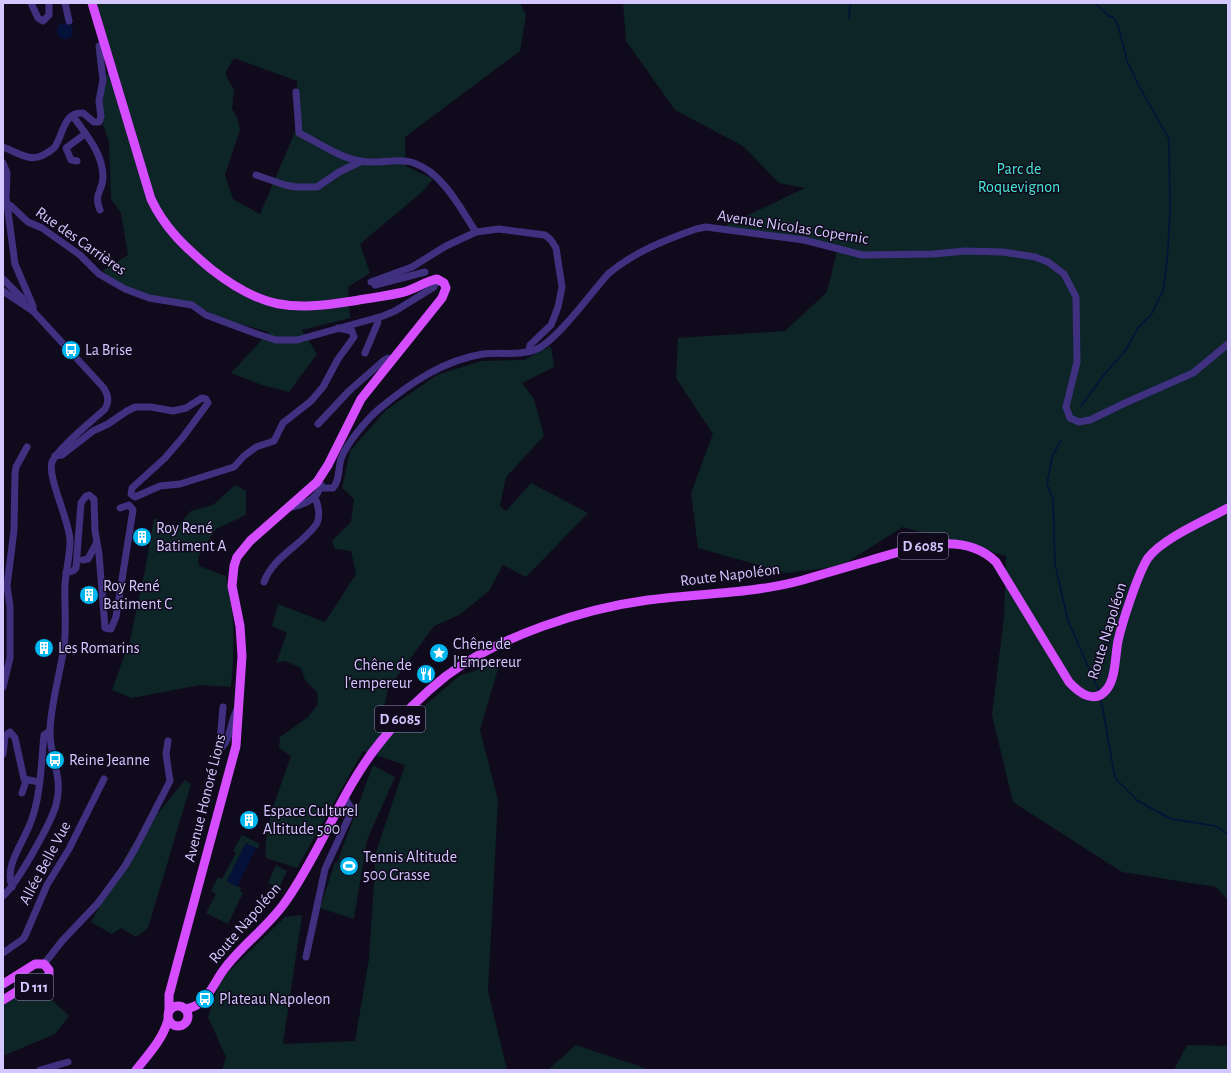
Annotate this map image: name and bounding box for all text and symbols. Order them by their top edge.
park label: Parc de Roquevignon [978,161,1060,195]
street label: Rue des Carrières [33,204,129,278]
street label: Avenue Nicolas Copernic [716,207,870,247]
bus stop icon: La Brise [60,339,82,361]
place label: La Brise [85,342,132,358]
place label: Roy René Batiment A [156,520,226,554]
building icon: Roy René Batiment A [131,526,153,548]
road number: D 6085 [898,533,948,559]
street label: Route Napoléon [679,561,781,589]
place label: Roy René Batiment C [103,578,172,612]
street label: Route Napoléon [1085,581,1129,681]
building icon: Roy René Batiment C [78,584,100,606]
place label: Chêne de l'Empereur [453,636,522,670]
building icon: Les Romarins [33,637,55,659]
place label: Les Romarins [58,640,140,656]
place icon: Chêne de l'Empereur [428,642,450,664]
place label: Chêne de l'empereur [345,657,413,691]
restaurant icon: Chêne de l'empereur [415,663,437,685]
road number: D 6085 [375,706,425,732]
street label: Avenue Honoré Lions [181,732,229,864]
bus stop icon: Reine Jeanne [44,749,66,771]
place label: Reine Jeanne [69,752,150,768]
place label: Espace Culturel Altitude 500 [263,803,358,837]
building icon: Espace Culturel Altitude 500 [238,809,260,831]
street label: Allée Belle Vue [16,819,74,907]
place label: Tennis Altitude 500 Grasse [363,849,457,883]
sports icon: Tennis Altitude 500 Grasse [338,855,360,877]
street label: Route Napoléon [206,880,284,966]
road number: D 111 [15,974,53,1000]
bus stop icon: Plateau Napoleon [194,988,216,1010]
place label: Plateau Napoleon [219,991,330,1007]

